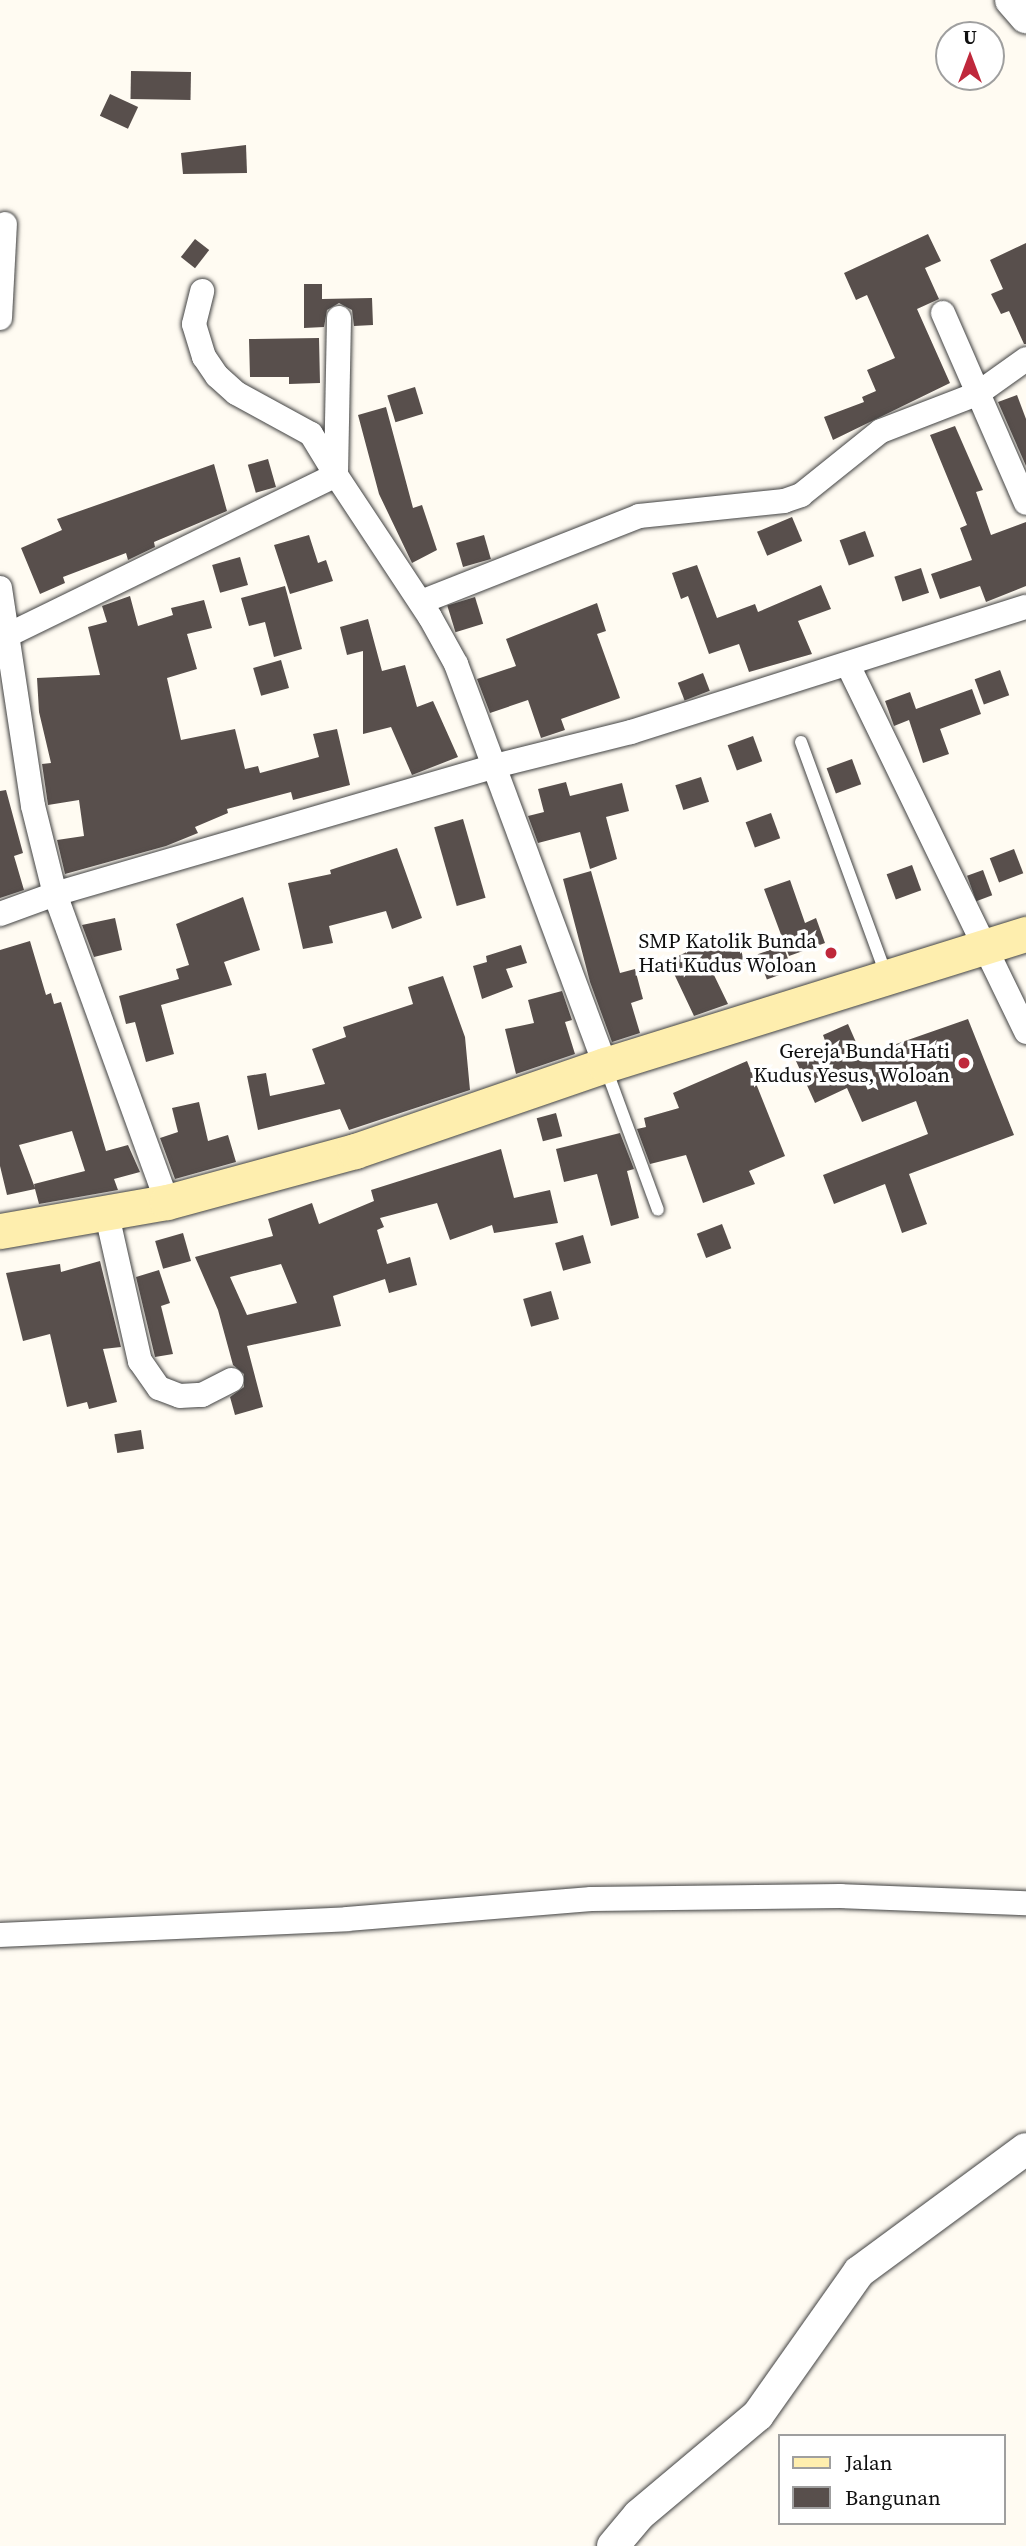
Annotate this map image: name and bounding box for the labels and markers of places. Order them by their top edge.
place label: SMP Katolik Bunda Hati Kudus Woloan [638,928,817,978]
marker: SMP Katolik Bunda Hati Kudus Woloan [823,945,839,961]
place label: Gereja Bunda Hati Kudus Yesus, Woloan [752,1038,950,1088]
marker: Gereja Bunda Hati Kudus Yesus, Woloan [956,1055,972,1071]

